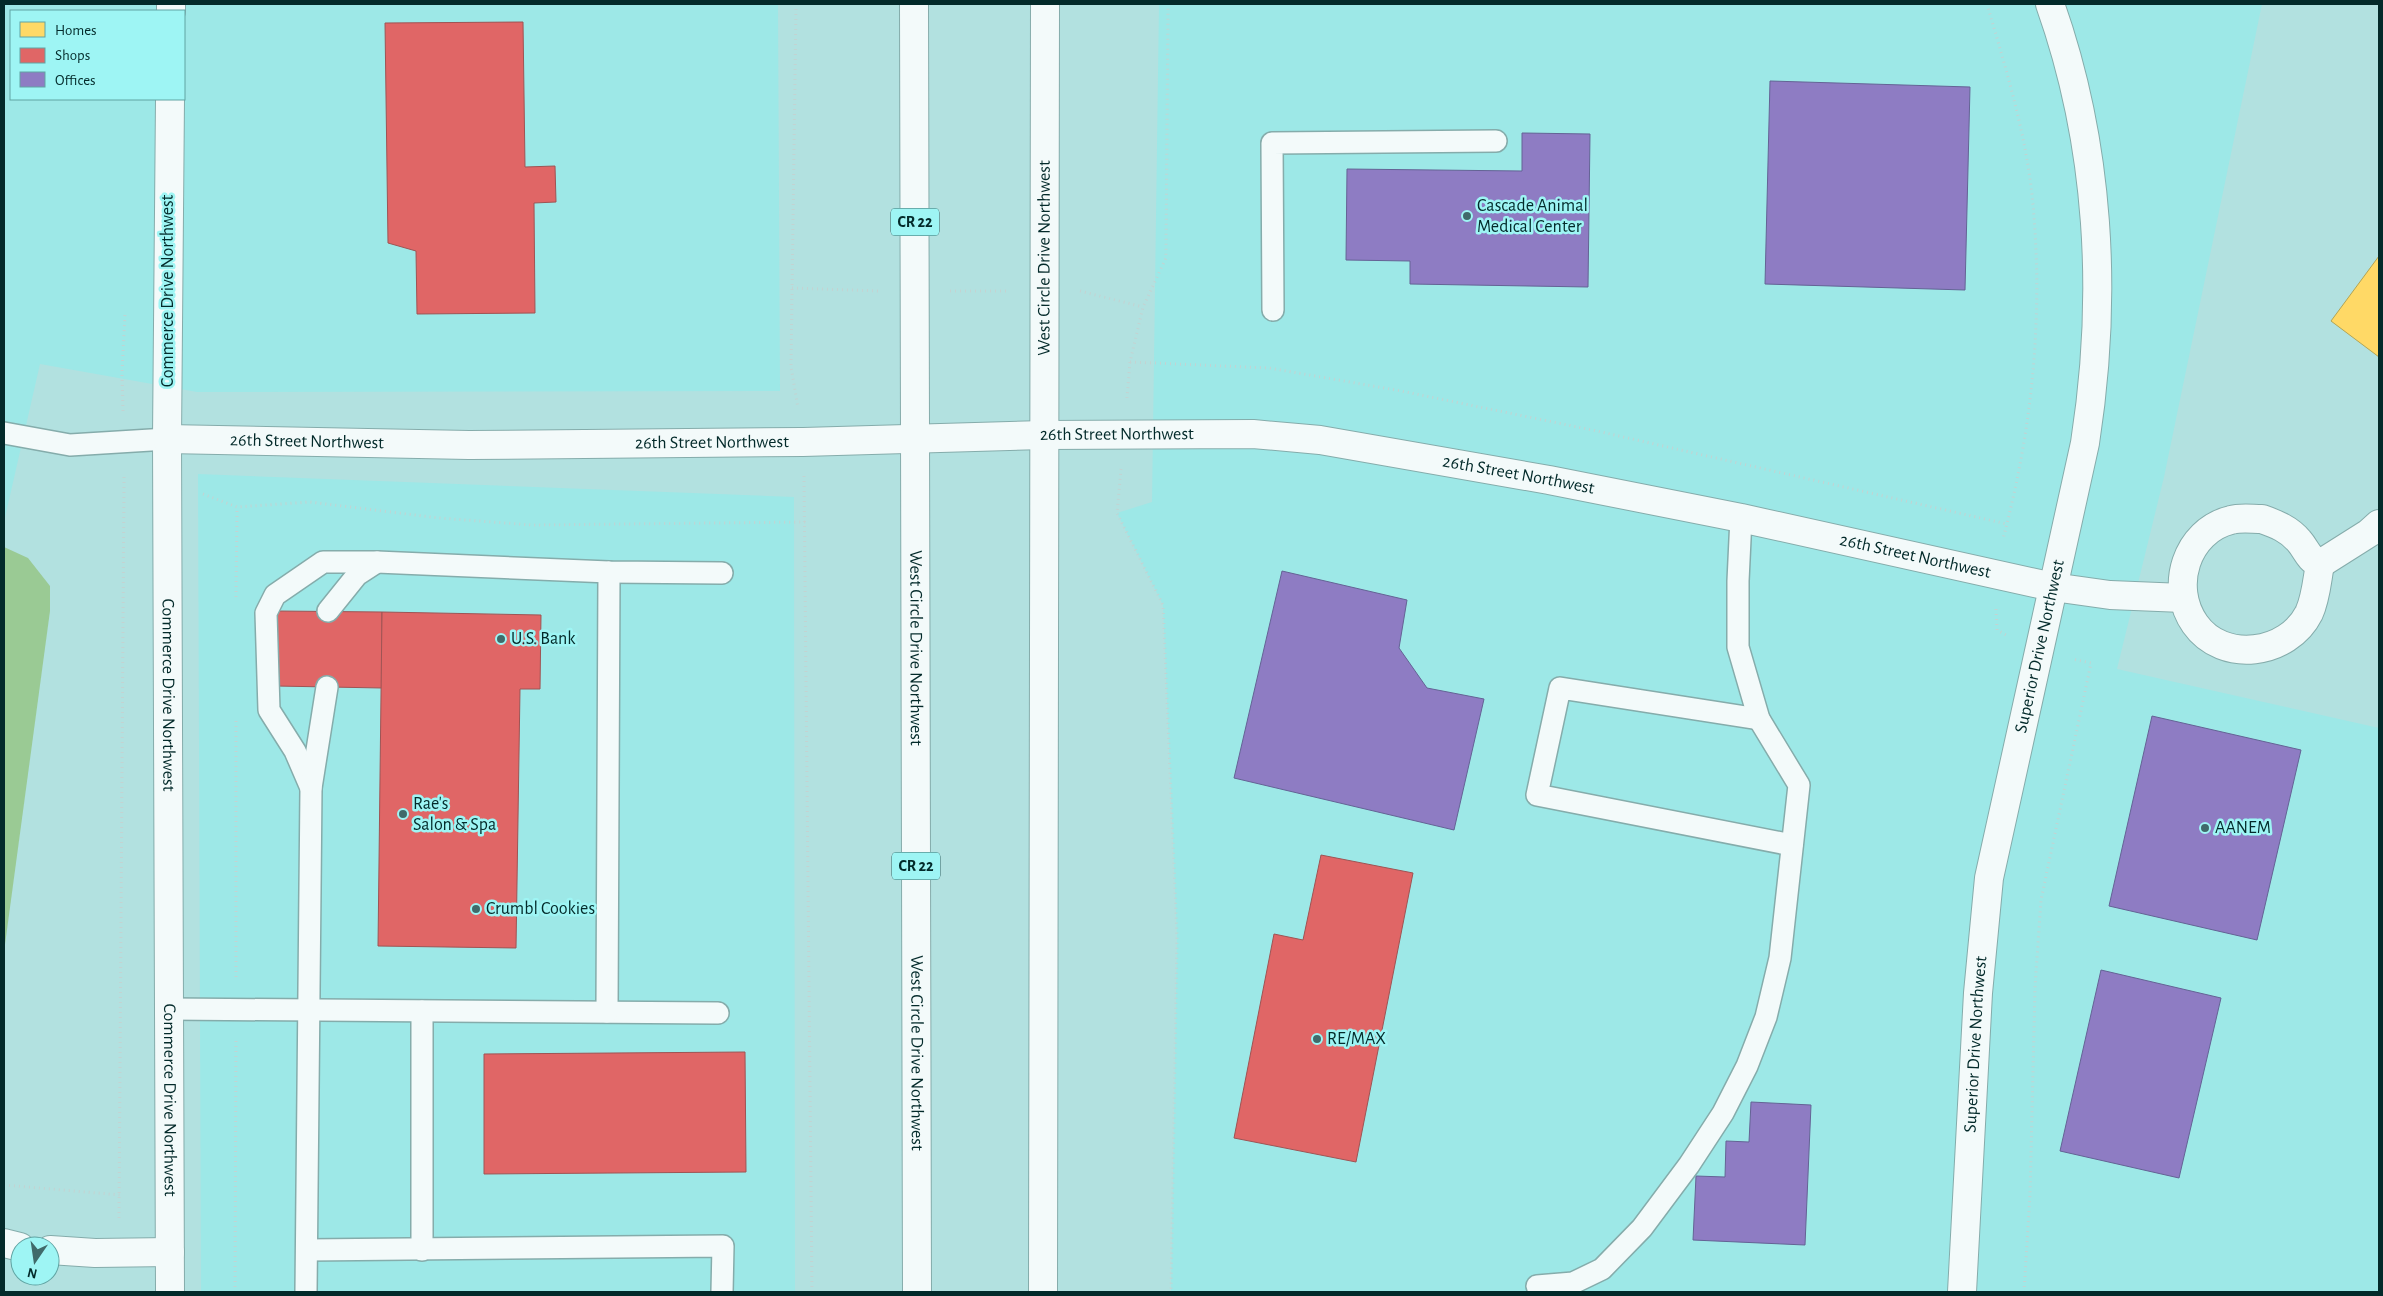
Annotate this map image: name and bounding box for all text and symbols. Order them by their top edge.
legend [10,10,185,100]
text: Homes [55,23,97,38]
text: Shops [55,48,90,63]
text: Offices [55,73,96,88]
street label: West Circle Drive Northwest [1035,160,1054,356]
street label: Commerce Drive Northwest [159,194,177,387]
place label: Cascade Animal Medical Center [1477,197,1588,236]
road number: CR 22 [891,208,939,236]
marker: Cascade Animal Medical Center [1461,210,1473,222]
street label: 26th Street Northwest [1040,425,1194,444]
street label: 26th Street Northwest [230,431,384,452]
street label: 26th Street Northwest [635,433,789,453]
street label: 26th Street Northwest [1441,453,1596,498]
street label: 26th Street Northwest [1838,531,1993,582]
street label: West Circle Drive Northwest [906,550,925,746]
street label: Superior Drive Northwest [2012,558,2068,735]
street label: Commerce Drive Northwest [159,598,177,792]
place label: U.S. Bank [511,630,576,648]
marker: U.S. Bank [495,633,507,645]
place label: Rae's Salon & Spa [413,795,496,834]
marker: Rae's Salon & Spa [397,808,409,820]
place label: AANEM [2215,819,2271,837]
marker: AANEM [2199,822,2211,834]
road number: CR 22 [892,852,940,879]
place label: Crumbl Cookies [486,900,595,918]
marker: Crumbl Cookies [470,903,482,915]
street label: West Circle Drive Northwest [907,955,926,1151]
street label: Superior Drive Northwest [1962,955,1991,1133]
street label: Commerce Drive Northwest [160,1003,179,1197]
place label: RE/MAX [1327,1030,1386,1048]
marker: RE/MAX [1311,1033,1323,1045]
north arrow [10,1236,60,1286]
text: N [26,1265,39,1281]

